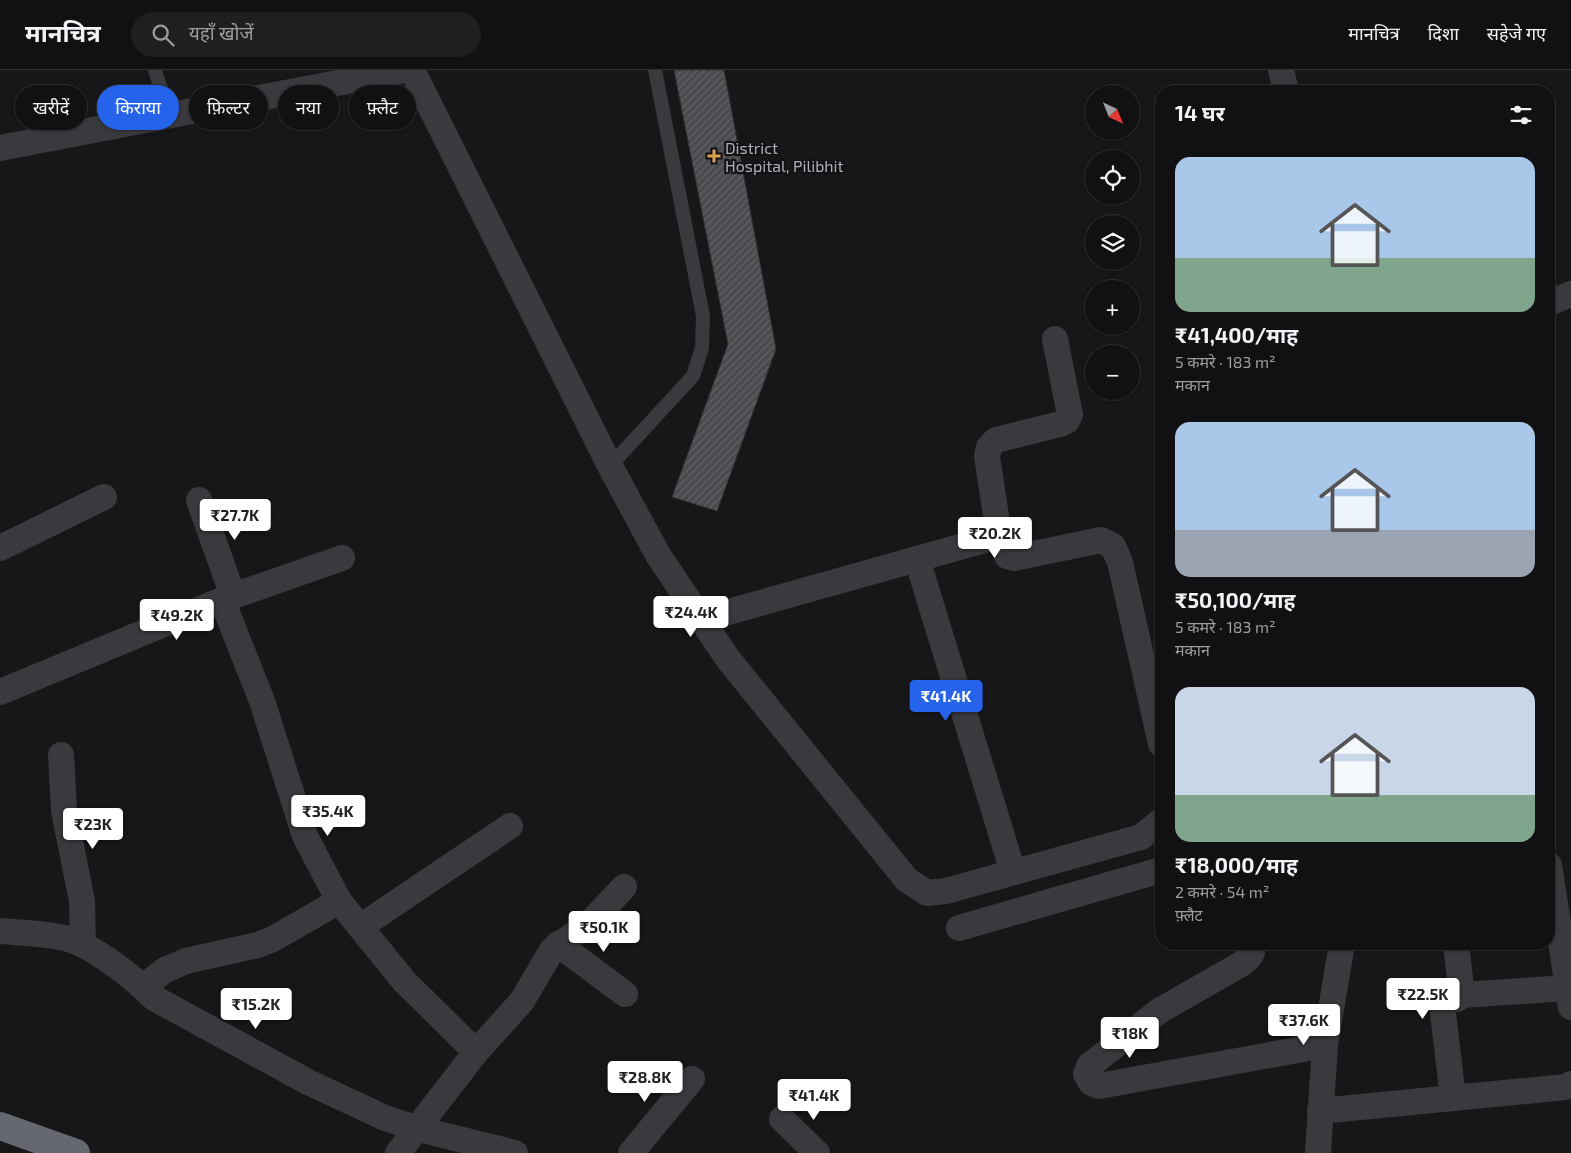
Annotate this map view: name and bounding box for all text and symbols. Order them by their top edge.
search box [131,12,481,57]
text: मानचित्र [25,18,101,47]
icon: search [149,21,177,49]
text: यहाँ खोजें [189,21,254,44]
text: मानचित्र [1348,22,1400,44]
text: दिशा [1428,22,1459,44]
text: सहेजे गए [1487,22,1546,44]
chip: खरीदें [15,85,87,130]
chip: किराया [97,85,179,130]
chip: फ़िल्टर [189,85,268,130]
chip: नया [278,85,339,130]
chip: फ़्लैट [349,85,416,130]
north arrow [1085,85,1140,140]
map controls [1085,85,1140,400]
text: 14 घर [1175,100,1225,125]
icon: filters [1507,101,1535,129]
place label: District Hospital, Pilibhit [725,138,844,175]
marker: District Hospital, Pilibhit [707,149,721,163]
button: locate [1085,150,1140,205]
icon: home [1310,190,1400,280]
button: layers [1085,215,1140,270]
button: + [1085,280,1140,335]
text: ₹41,400/माह [1175,322,1298,347]
button: − [1085,345,1140,400]
text: 5 कमरे · 183 m² [1175,352,1276,371]
text: मकान [1175,375,1210,394]
icon: home [1310,455,1400,545]
pin: ₹27.7K [194,498,276,541]
text: ₹27.7K [211,505,259,524]
pin: ₹20.2K [954,516,1036,559]
text: ₹20.2K [969,523,1021,542]
text: ₹50,100/माह [1175,587,1295,612]
pin: ₹24.4K [650,596,732,638]
pin: ₹49.2K [136,598,218,641]
text: ₹24.4K [664,602,718,621]
text: ₹49.2K [151,605,203,624]
text: 5 कमरे · 183 m² [1175,617,1276,636]
text: मकान [1175,640,1210,659]
pin: ₹41.4K [905,680,987,722]
text: ₹41.4K [921,686,971,705]
icon: home [1310,720,1400,810]
pin: ₹35.4K [287,794,369,837]
text: ₹35.4K [302,801,354,820]
pin: ₹23K [63,808,123,850]
text: ₹23K [74,814,112,833]
text: ₹18,000/माह [1175,852,1298,877]
text: 2 कमरे · 54 m² [1175,882,1270,901]
text: फ़्लैट [1175,905,1203,924]
pin: ₹50.1K [563,910,645,953]
text: ₹50.1K [580,917,628,936]
pin: ₹22.5K [1382,978,1464,1020]
text: ₹22.5K [1398,984,1448,1003]
pin: ₹15.2K [215,988,297,1030]
text: ₹15.2K [232,994,280,1013]
pin: ₹37.6K [1263,1004,1345,1046]
text: ₹37.6K [1279,1010,1329,1029]
pin: ₹18K [1100,1016,1160,1059]
text: ₹18K [1112,1023,1148,1042]
pin: ₹28.8K [604,1060,686,1103]
text: ₹28.8K [619,1067,671,1086]
pin: ₹41.4K [773,1078,855,1121]
text: ₹41.4K [789,1085,839,1104]

